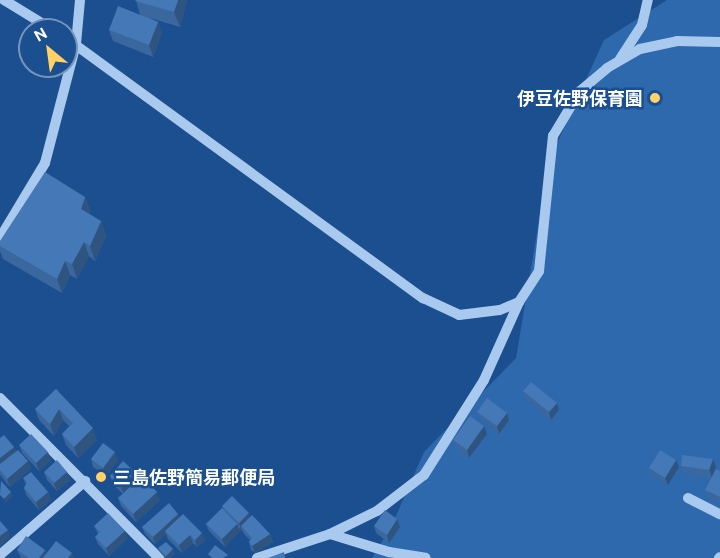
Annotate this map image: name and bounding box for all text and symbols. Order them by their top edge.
north arrow [18,18,78,78]
text: N [31,23,50,45]
place label: 伊豆佐野保育園 [517,87,643,109]
marker: 伊豆佐野保育園 [648,91,662,105]
place label: 三島佐野簡易郵便局 [113,466,275,488]
marker: 三島佐野簡易郵便局 [94,470,108,484]

